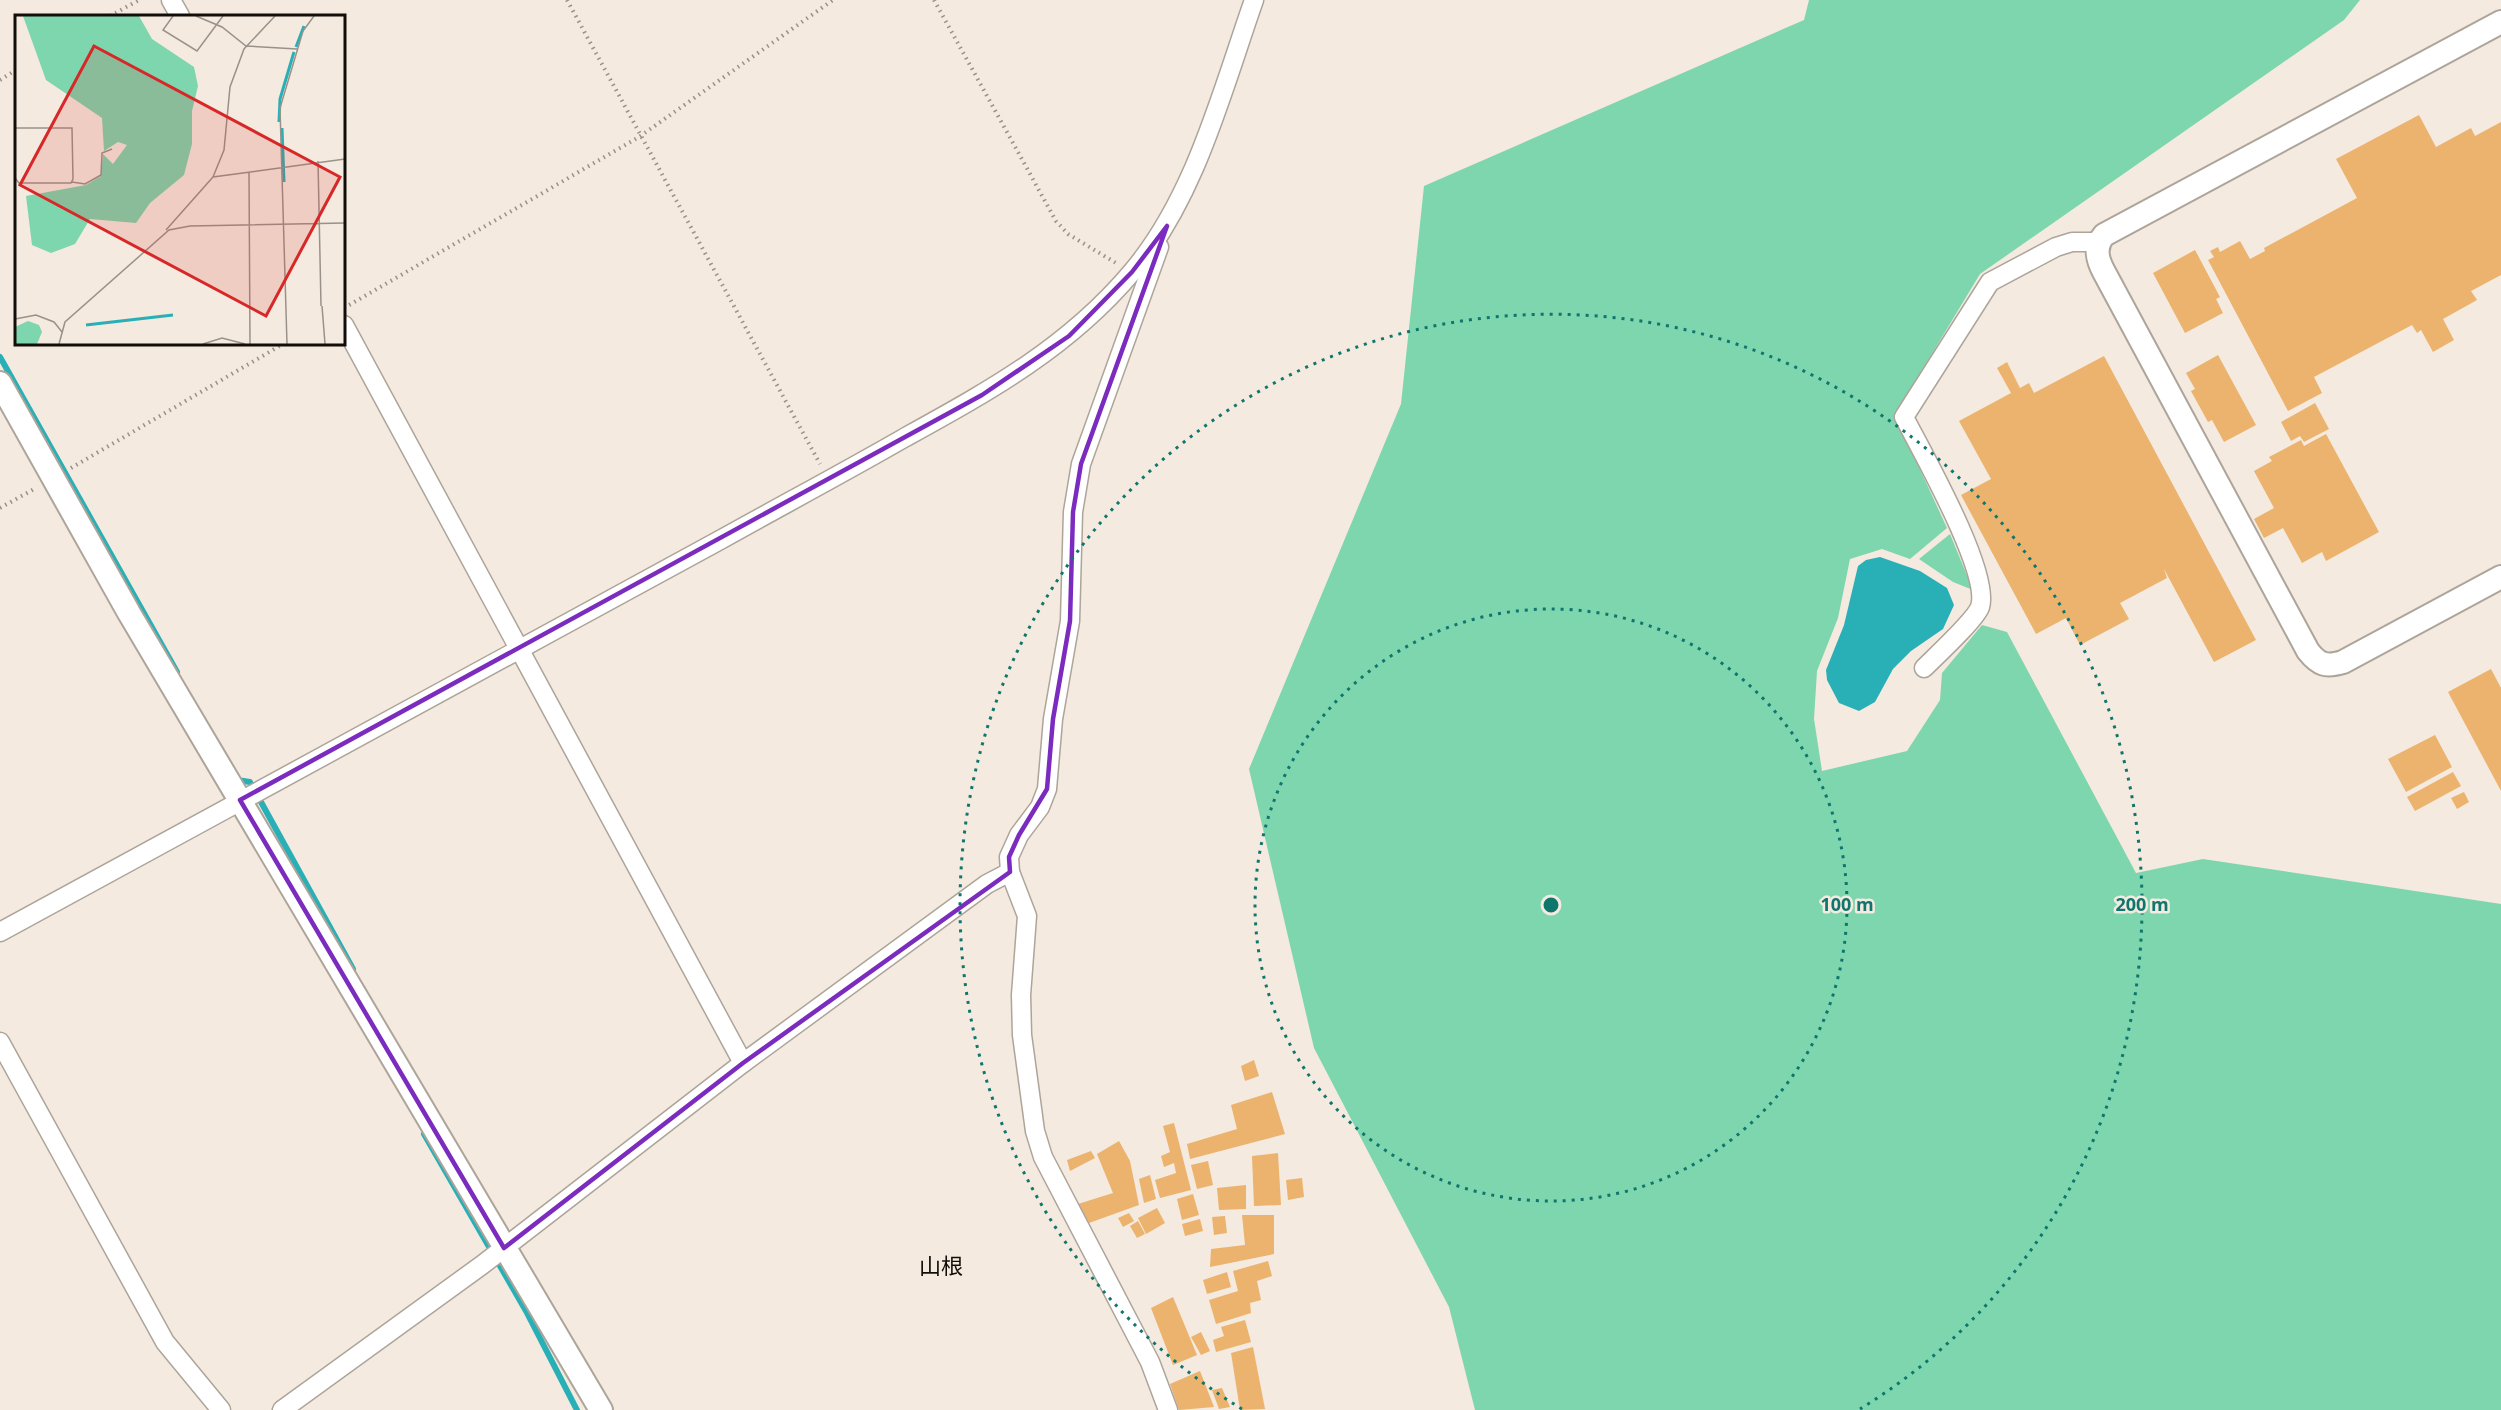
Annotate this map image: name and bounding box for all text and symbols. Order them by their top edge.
inset map [15,15,345,345]
text: 100 m [1820,892,1874,916]
text: 200 m [2115,892,2169,916]
centre of rings [1541,895,1561,915]
district label: 山根 [919,1250,963,1280]

